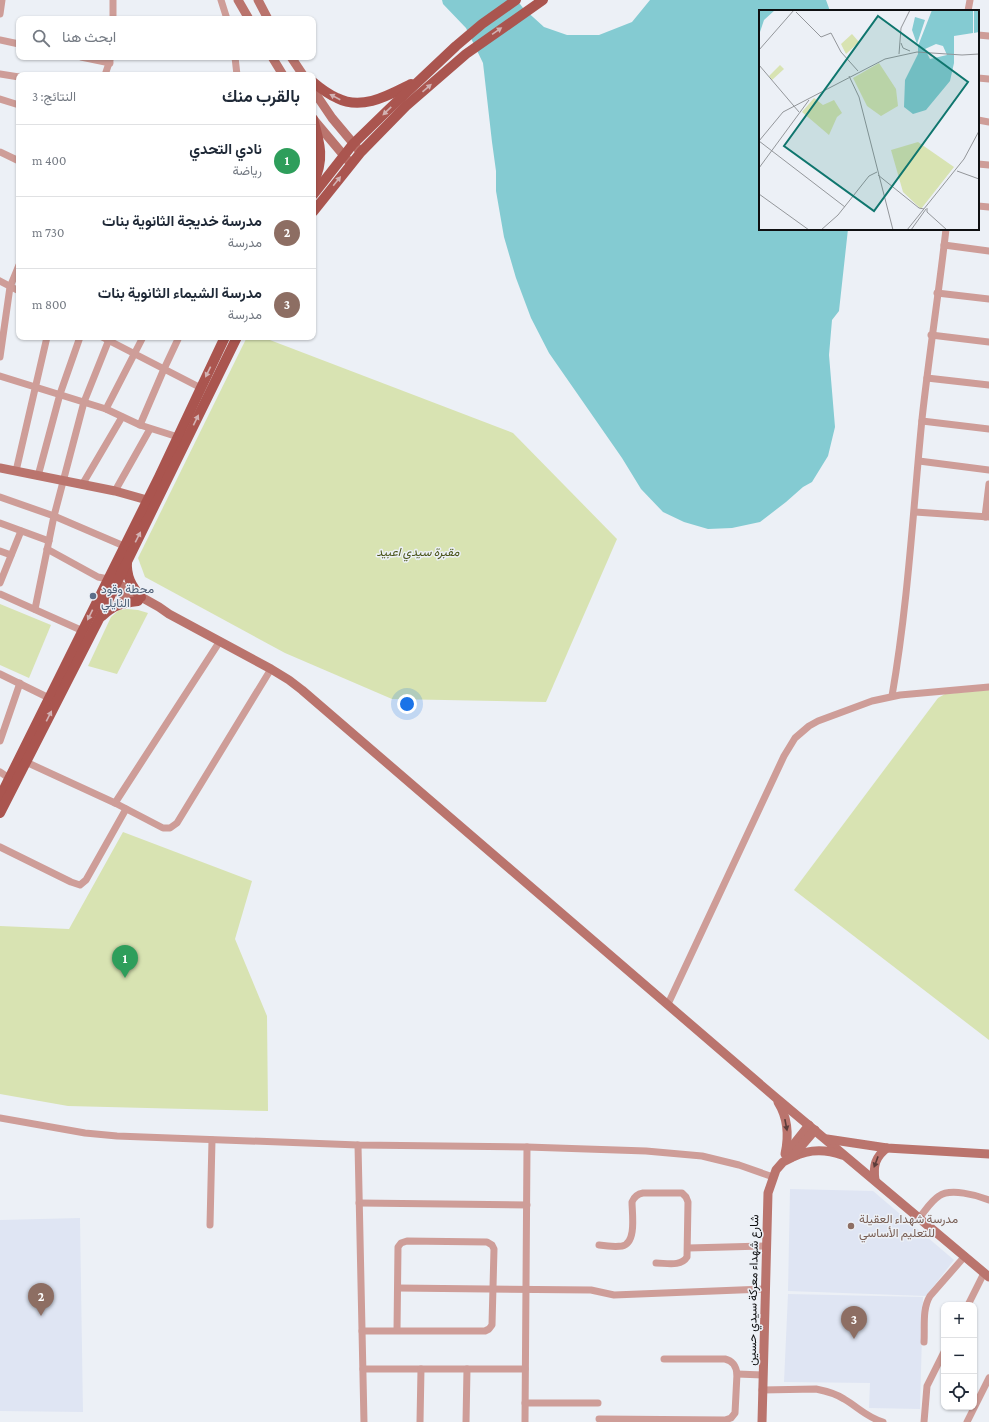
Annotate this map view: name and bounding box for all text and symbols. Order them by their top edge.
inset map [759,10,979,230]
search box [16,16,316,60]
icon: search [30,27,52,49]
one-way arrow [492,27,503,35]
text: ابحث هنا [62,29,116,45]
one-way arrow [422,83,432,92]
text: بالقرب منك [222,87,300,106]
text: النتائج: 3 [32,89,76,104]
one-way arrow [330,94,341,100]
one-way arrow [382,106,391,115]
text: نادي التحدي [189,141,262,157]
text: 400 m [32,153,66,168]
text: 1 [285,153,289,168]
text: رياضة [232,163,262,178]
one-way arrow [333,176,342,187]
text: مدرسة خديجة الثانوية بنات [102,213,262,229]
text: 730 m [32,225,64,240]
text: 2 [284,225,290,240]
text: مدرسة [228,235,262,250]
text: مدرسة الشيماء الثانوية بنات [98,285,262,301]
text: 800 m [32,297,67,312]
text: 3 [284,297,290,312]
text: مدرسة [228,307,262,322]
one-way arrow [205,366,212,378]
one-way arrow [193,414,199,426]
one-way arrow [135,531,141,542]
park label: مقبرة سيدي اعبيد [377,545,460,562]
place label: محطة وقود النايلي [101,582,154,613]
marker: محطة وقود النايلي [88,591,98,601]
one-way arrow [87,609,94,621]
your location [397,694,417,714]
one-way arrow [46,710,53,722]
pin: 1 [112,945,138,978]
one-way arrow [783,1118,789,1131]
one-way arrow [873,1157,879,1169]
place label: مدرسة شهداء العقيلة للتعليم الأساسي [859,1212,958,1243]
street label: شارع شهداء معركة سيدي حسين [745,1214,764,1366]
marker: مدرسة شهداء العقيلة للتعليم الأساسي [846,1221,856,1231]
pin: 2 [28,1283,54,1316]
map controls [941,1302,977,1410]
button: + [941,1302,977,1338]
pin: 3 [841,1306,867,1339]
button: − [941,1338,977,1374]
button: locate [941,1374,977,1410]

